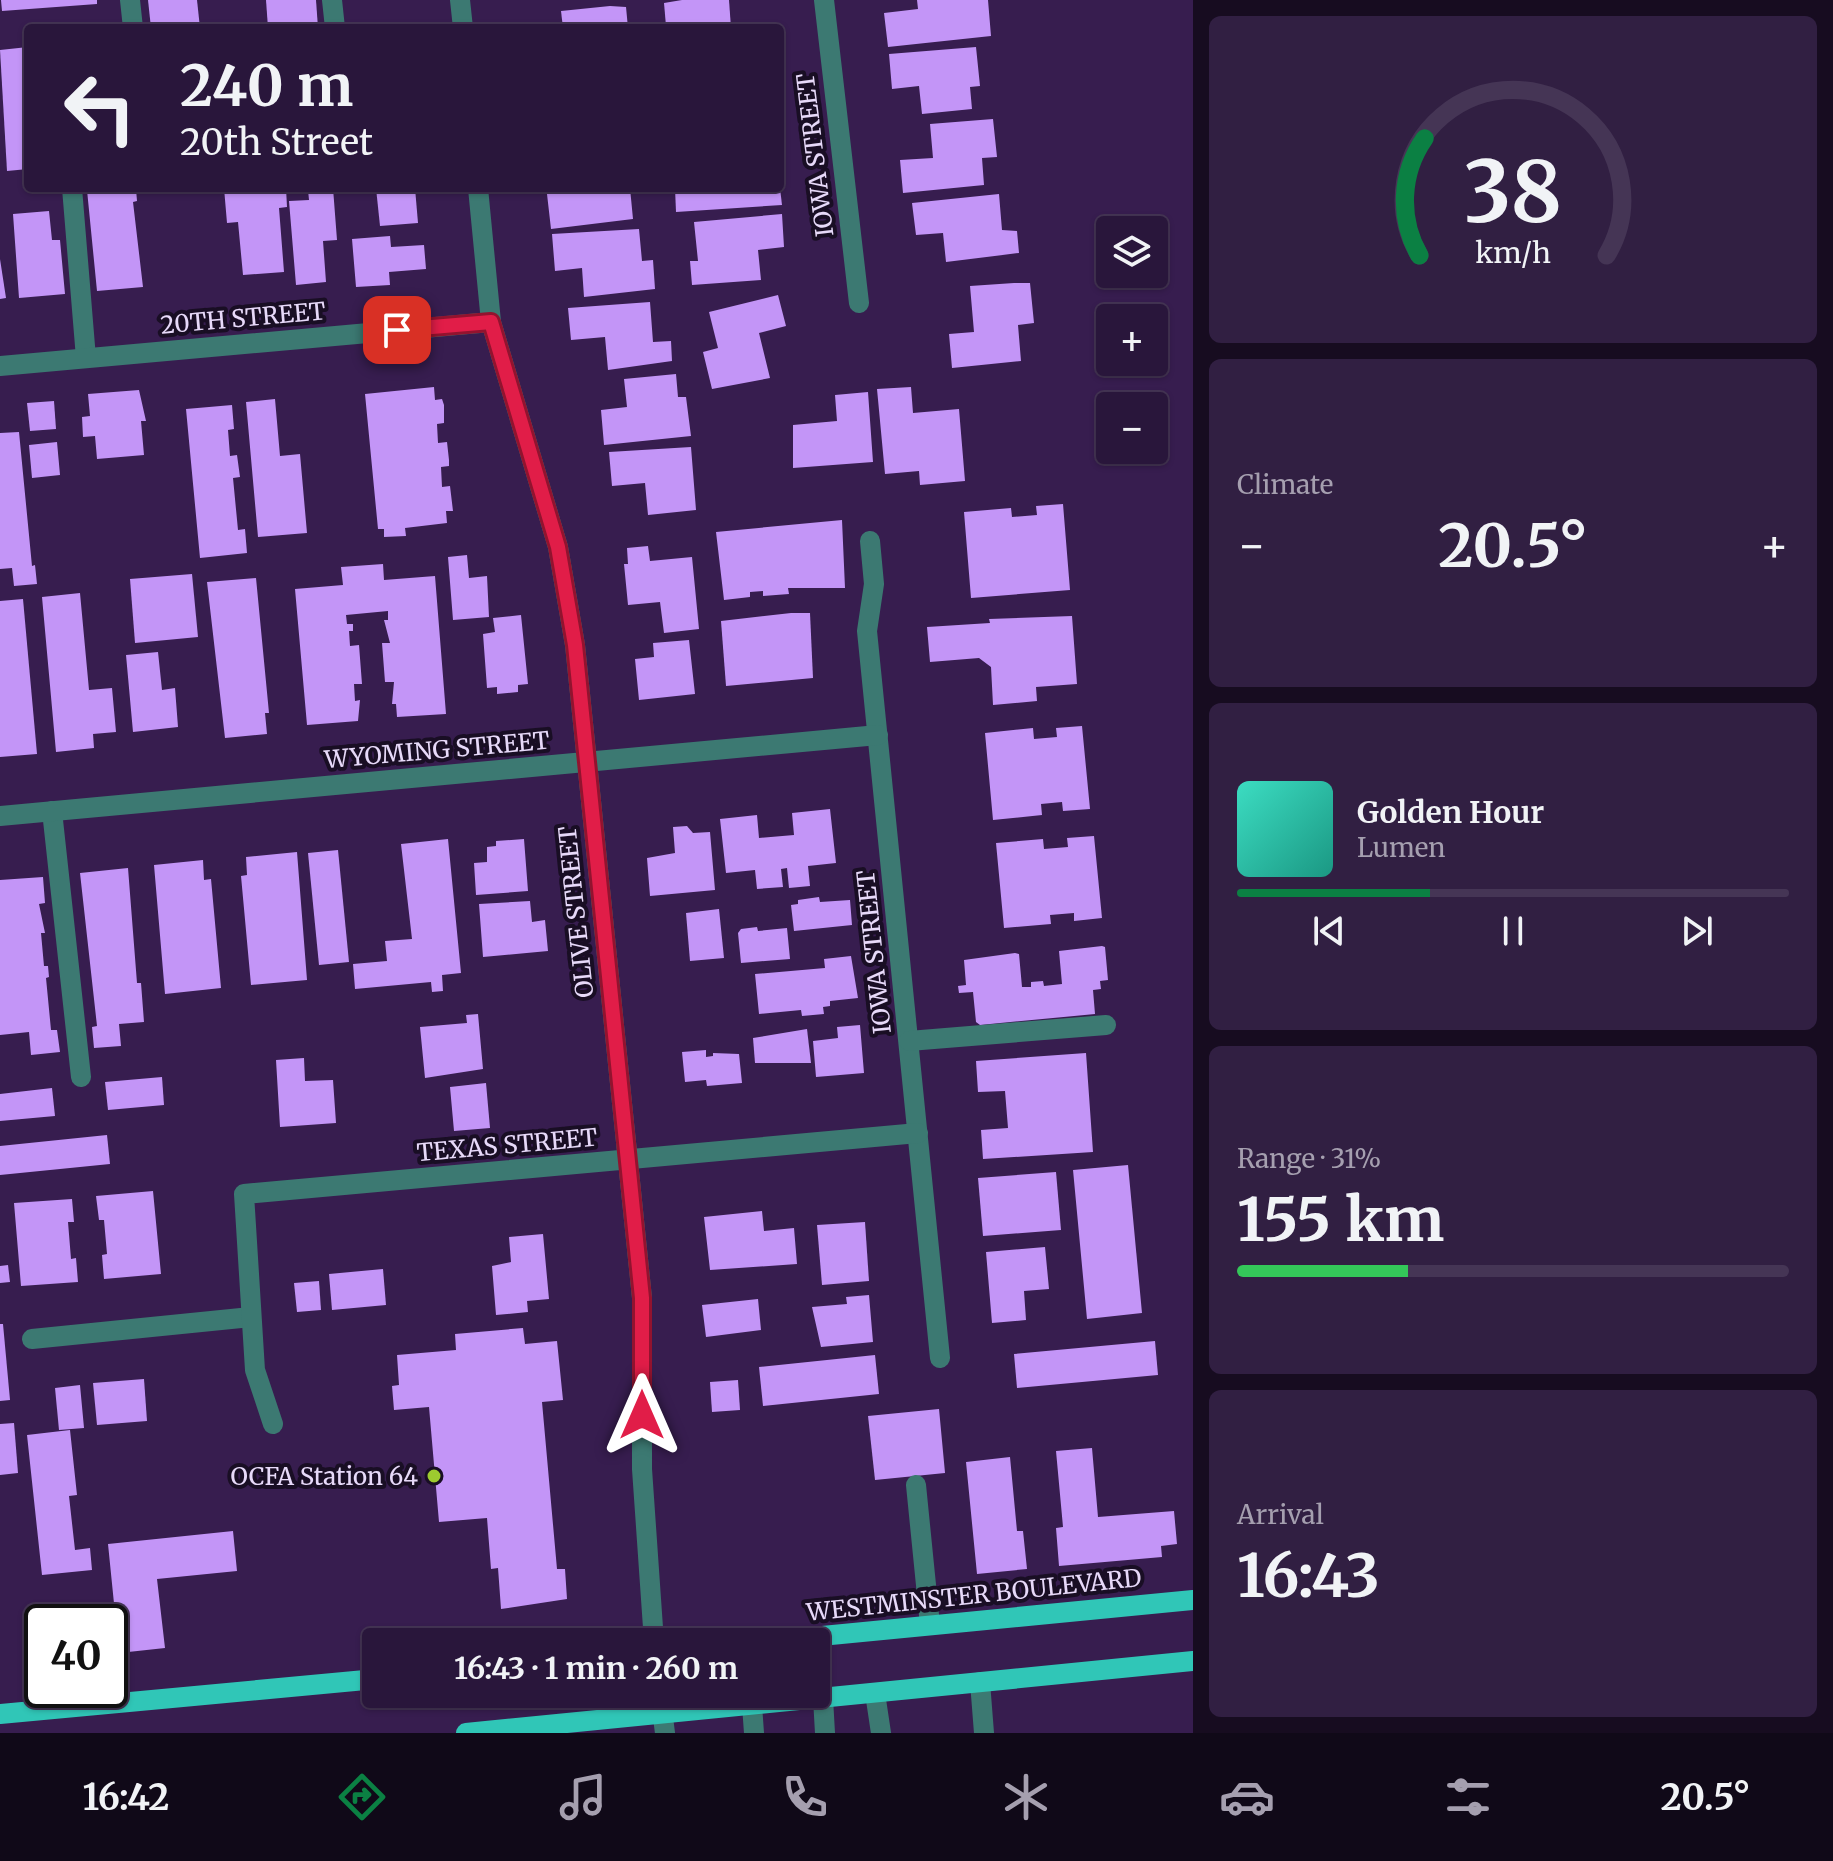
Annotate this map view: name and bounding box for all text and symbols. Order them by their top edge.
text: 240 m [180,51,353,121]
icon: left [48,56,152,160]
street label: IOWA STREET [790,71,840,238]
text: 20th Street [180,120,373,165]
text: 38 [1464,139,1562,244]
map controls [1096,216,1168,464]
button: layers [1096,216,1168,288]
text: km/h [1475,235,1551,271]
street label: 20TH STREET [159,295,327,341]
pin [363,296,431,364]
button: + [1096,304,1168,376]
icon: arrive [375,308,419,352]
button: − [1096,392,1168,464]
text: Climate [1237,468,1333,501]
text: 20.5° [1438,508,1588,583]
text: − [1237,518,1266,573]
text: + [1760,518,1789,573]
street label: WYOMING STREET [322,725,551,775]
text: Golden Hour [1357,793,1544,831]
street label: OLIVE STREET [552,824,600,999]
text: Lumen [1357,831,1446,864]
street label: IOWA STREET [850,868,898,1035]
icon: previous [1307,909,1351,953]
icon: pause [1491,909,1535,953]
icon: next [1675,909,1719,953]
street label: TEXAS STREET [415,1122,599,1168]
text: Range · 31% [1237,1142,1381,1175]
text: 155 km [1237,1182,1444,1257]
position arrow [600,1373,684,1457]
place label: OCFA Station 64 [230,1461,418,1492]
marker: OCFA Station 64 [425,1467,443,1485]
text: Arrival [1237,1498,1324,1531]
text: 16:43 [1237,1538,1380,1613]
street label: WESTMINSTER BOULEVARD [804,1562,1143,1628]
speed limit sign: 40 [24,1604,128,1708]
text: 16:43 · 1 min · 260 m [454,1649,738,1687]
icon: directions [334,1769,390,1825]
icon: music [555,1769,611,1825]
icon: phone [777,1769,833,1825]
icon: climate [998,1769,1054,1825]
icon: car [1219,1769,1275,1825]
icon: filters [1440,1769,1496,1825]
text: 16:42 [83,1775,169,1820]
text: 20.5° [1661,1775,1750,1820]

